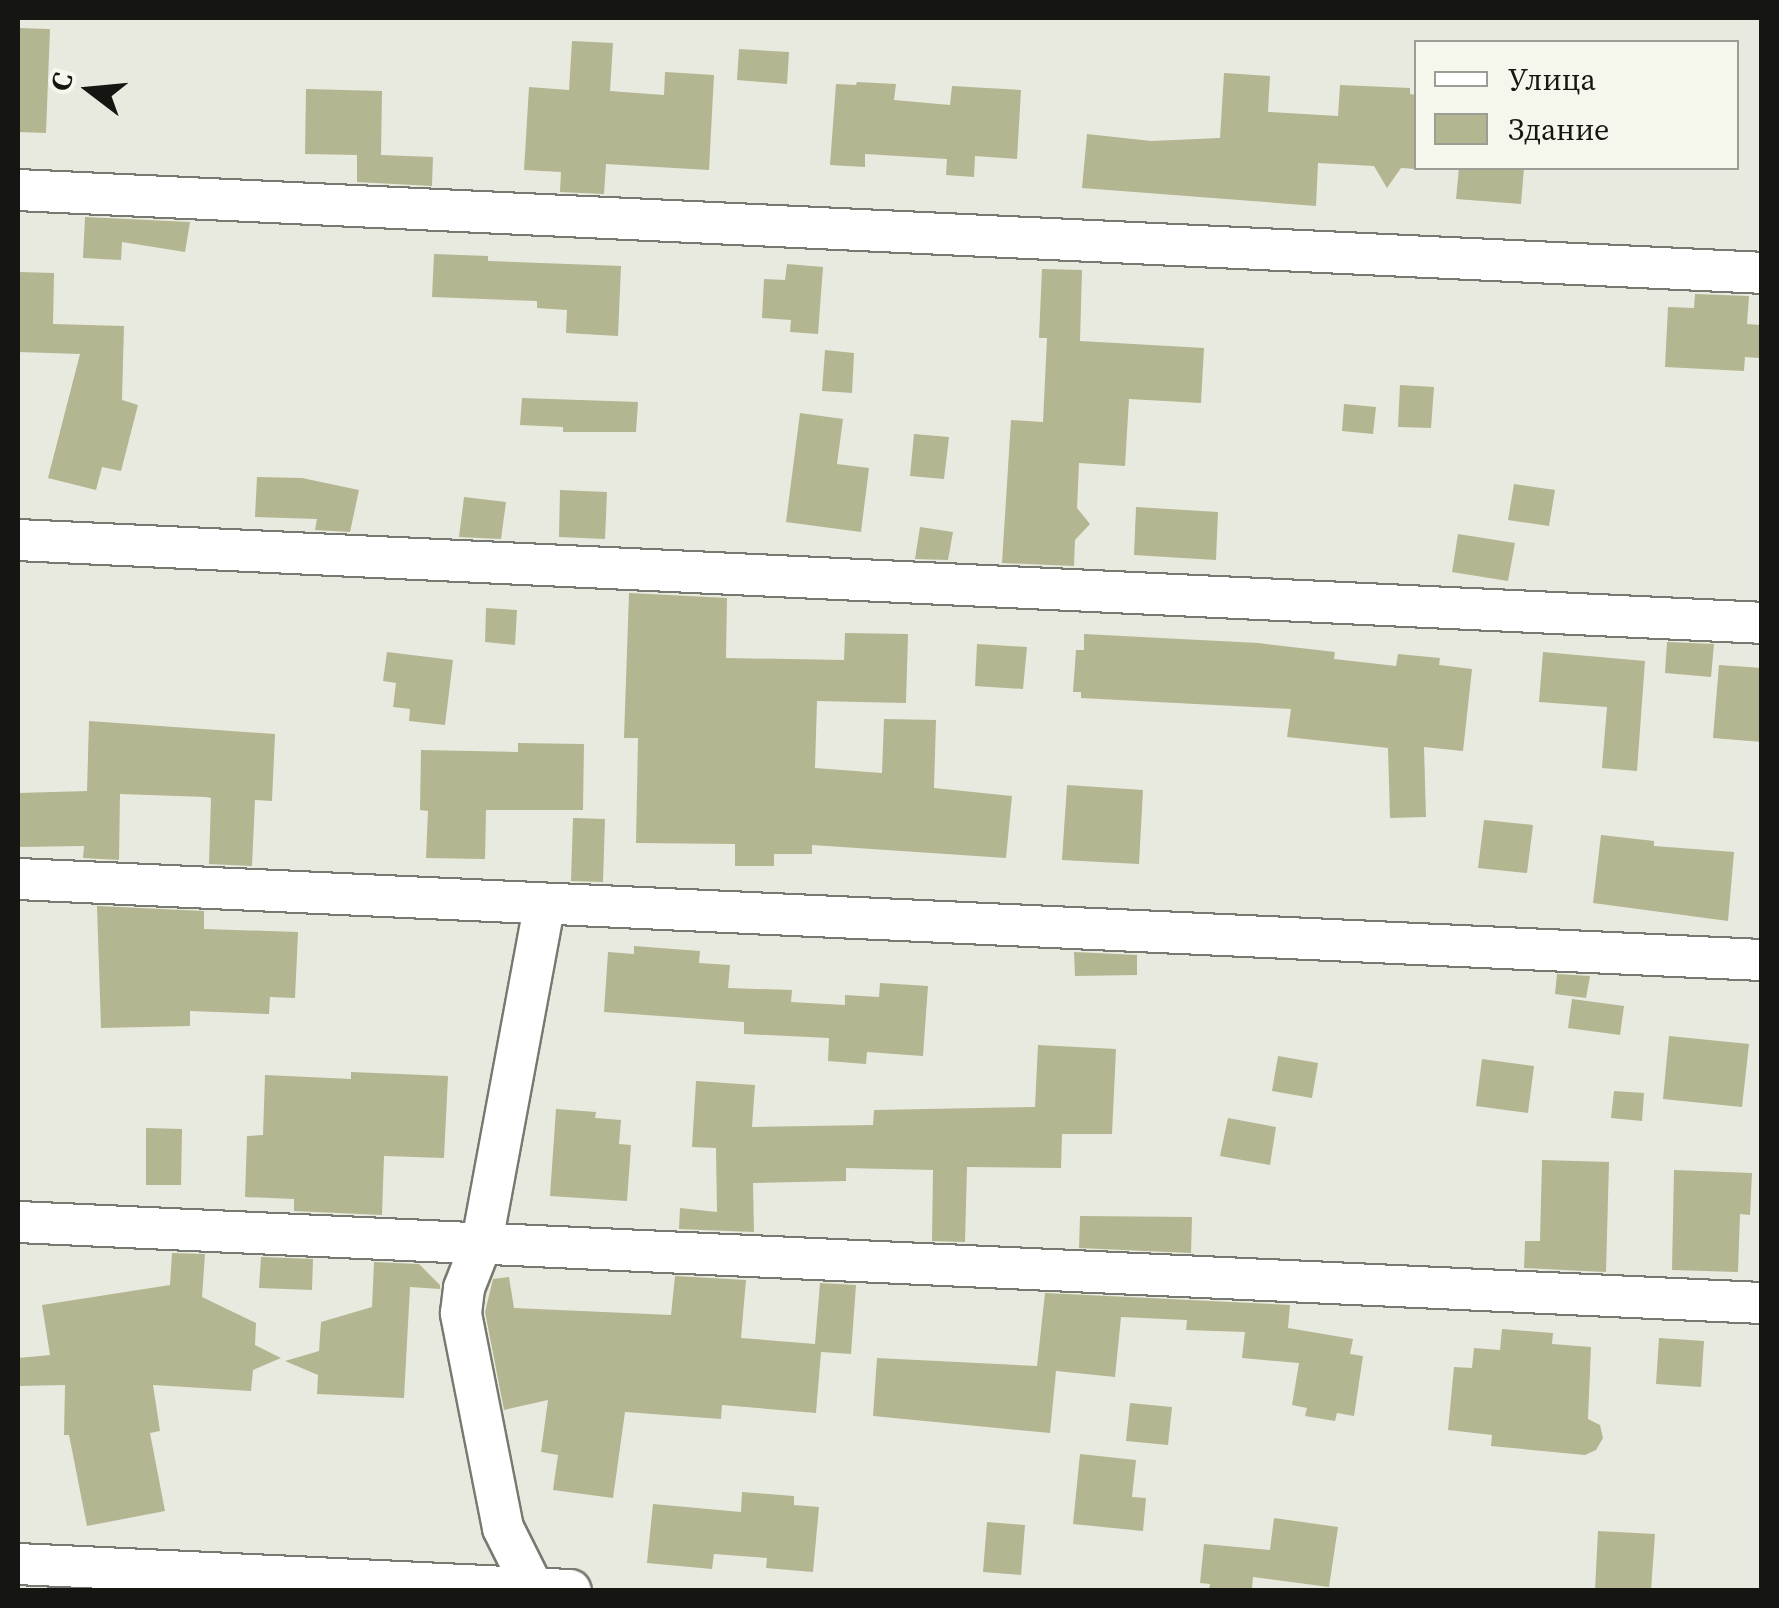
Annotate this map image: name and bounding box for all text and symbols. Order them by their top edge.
north arrow [40,40,140,140]
legend [1414,40,1739,170]
text: Улица [1508,59,1596,100]
text: С [40,68,82,95]
text: Здание [1508,109,1609,150]

